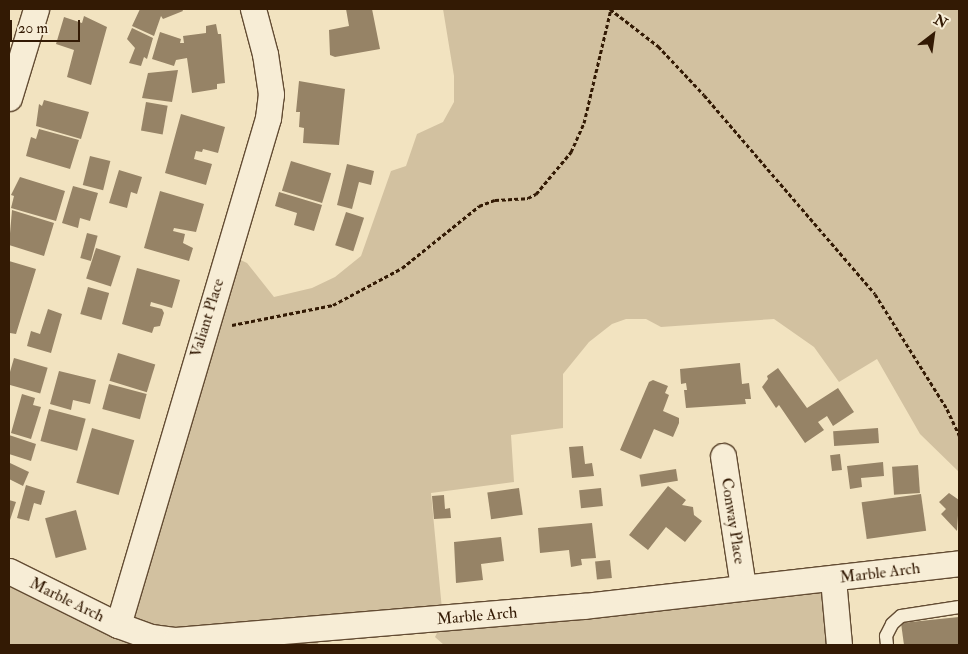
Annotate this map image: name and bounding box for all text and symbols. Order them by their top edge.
scale bar [12,10,82,42]
north arrow [908,10,958,60]
text: N [931,11,950,32]
text: 20 m [18,19,48,38]
street label: Valiant Place [186,276,228,360]
street label: Conway Place [717,476,749,566]
street label: Marble Arch [839,559,921,587]
street label: Marble Arch [27,574,107,626]
street label: Marble Arch [436,603,518,629]

